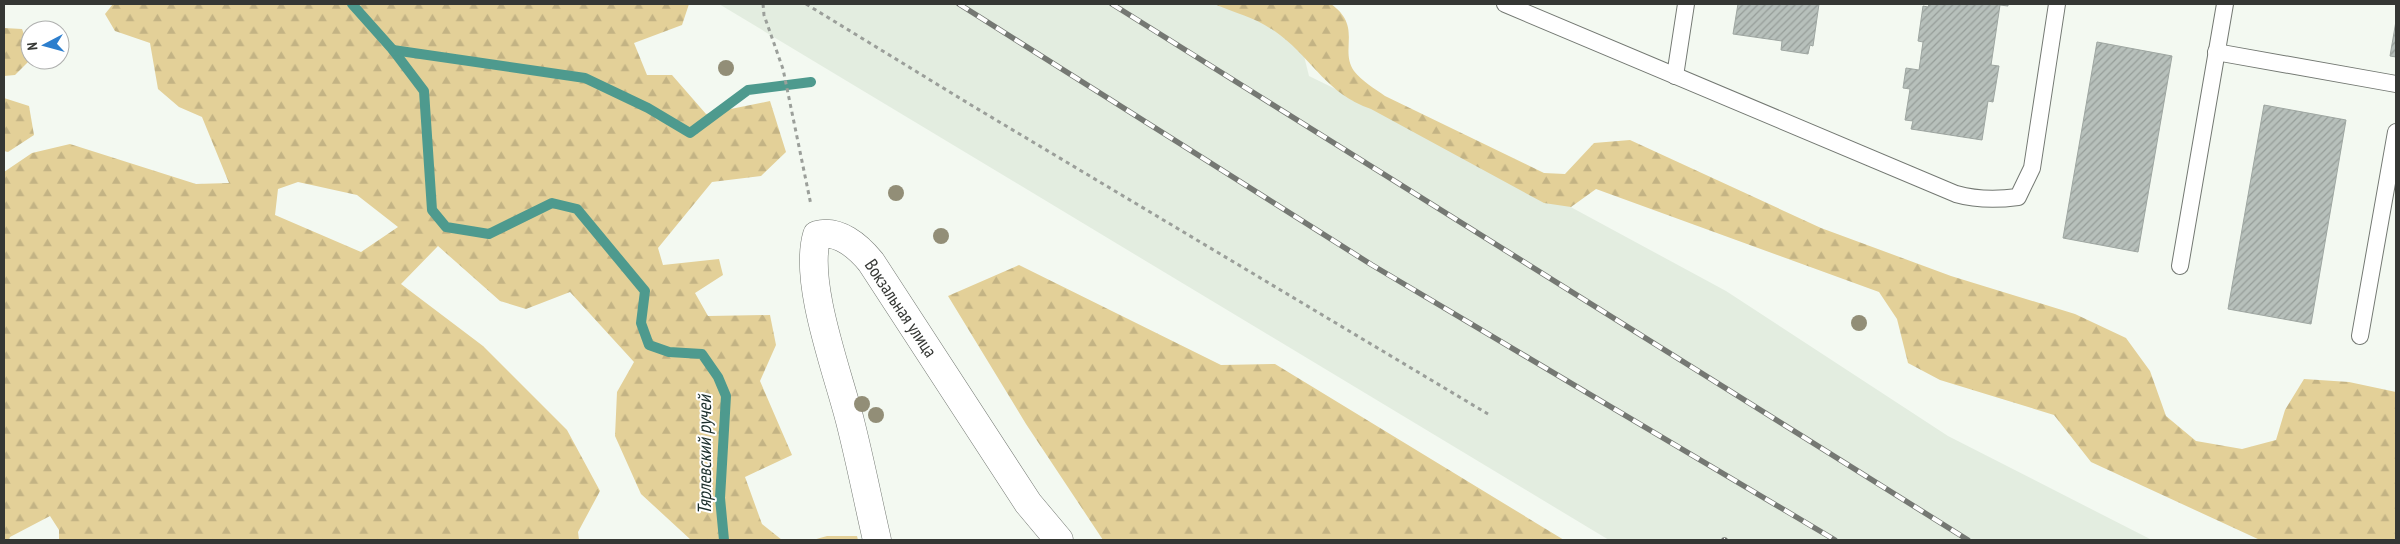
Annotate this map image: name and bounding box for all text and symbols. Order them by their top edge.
north arrow [20,20,70,70]
text: N [23,42,41,51]
street label: Вокзальная улица [860,255,942,361]
water label: Тярлевский ручей [692,394,716,515]

